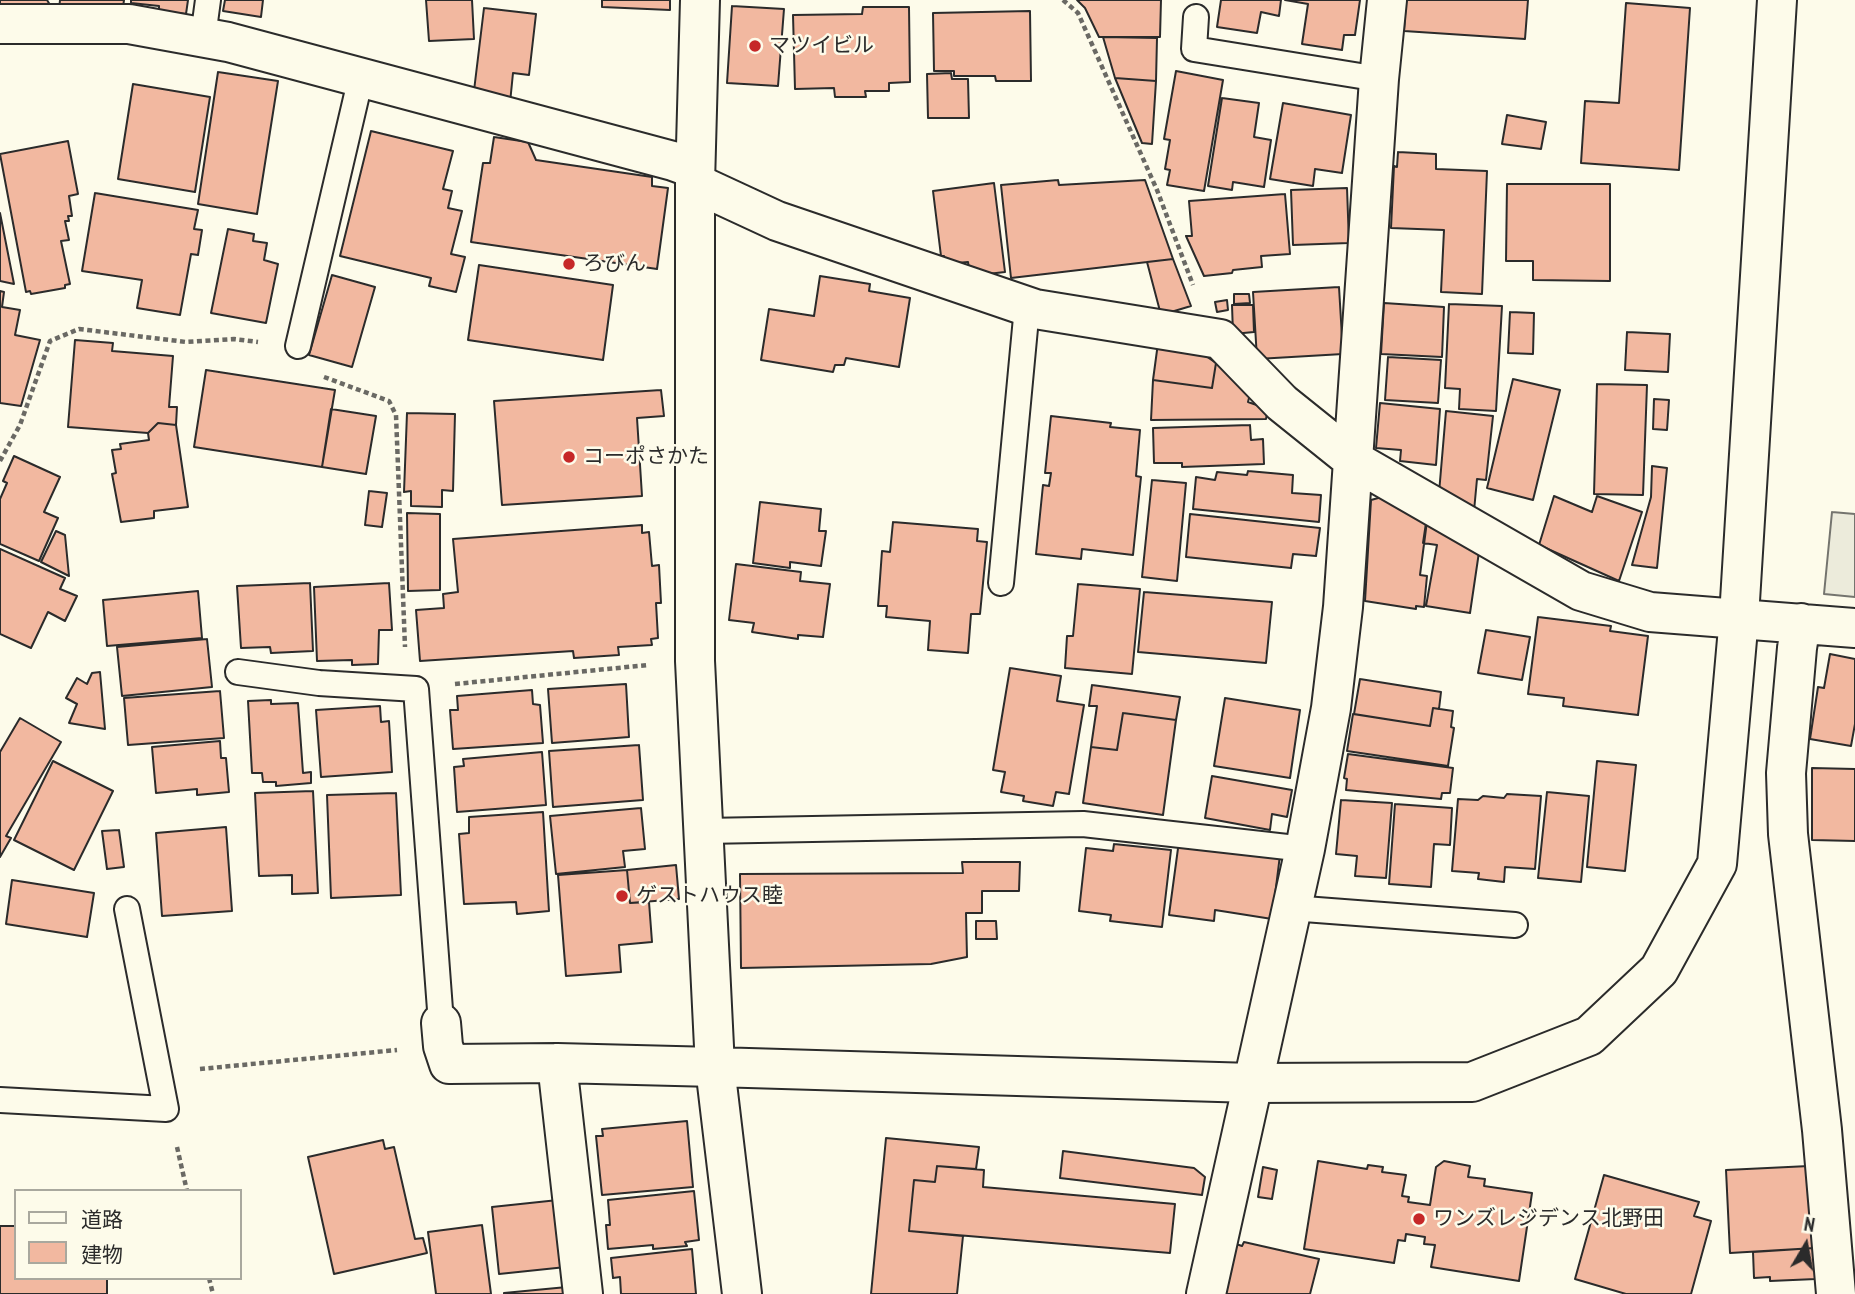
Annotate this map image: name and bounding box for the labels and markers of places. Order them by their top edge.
place label: マツイビル [769,33,874,59]
marker: マツイビル [747,38,763,54]
place label: ろびん [583,251,646,277]
marker: ろびん [561,256,577,272]
place label: コーポさかた [583,444,709,470]
marker: コーポさかた [561,449,577,465]
place label: ゲストハウス睦 [636,883,783,909]
marker: ゲストハウス睦 [614,888,630,904]
place label: ワンズレジデンス北野田 [1433,1206,1664,1232]
marker: ワンズレジデンス北野田 [1411,1211,1427,1227]

